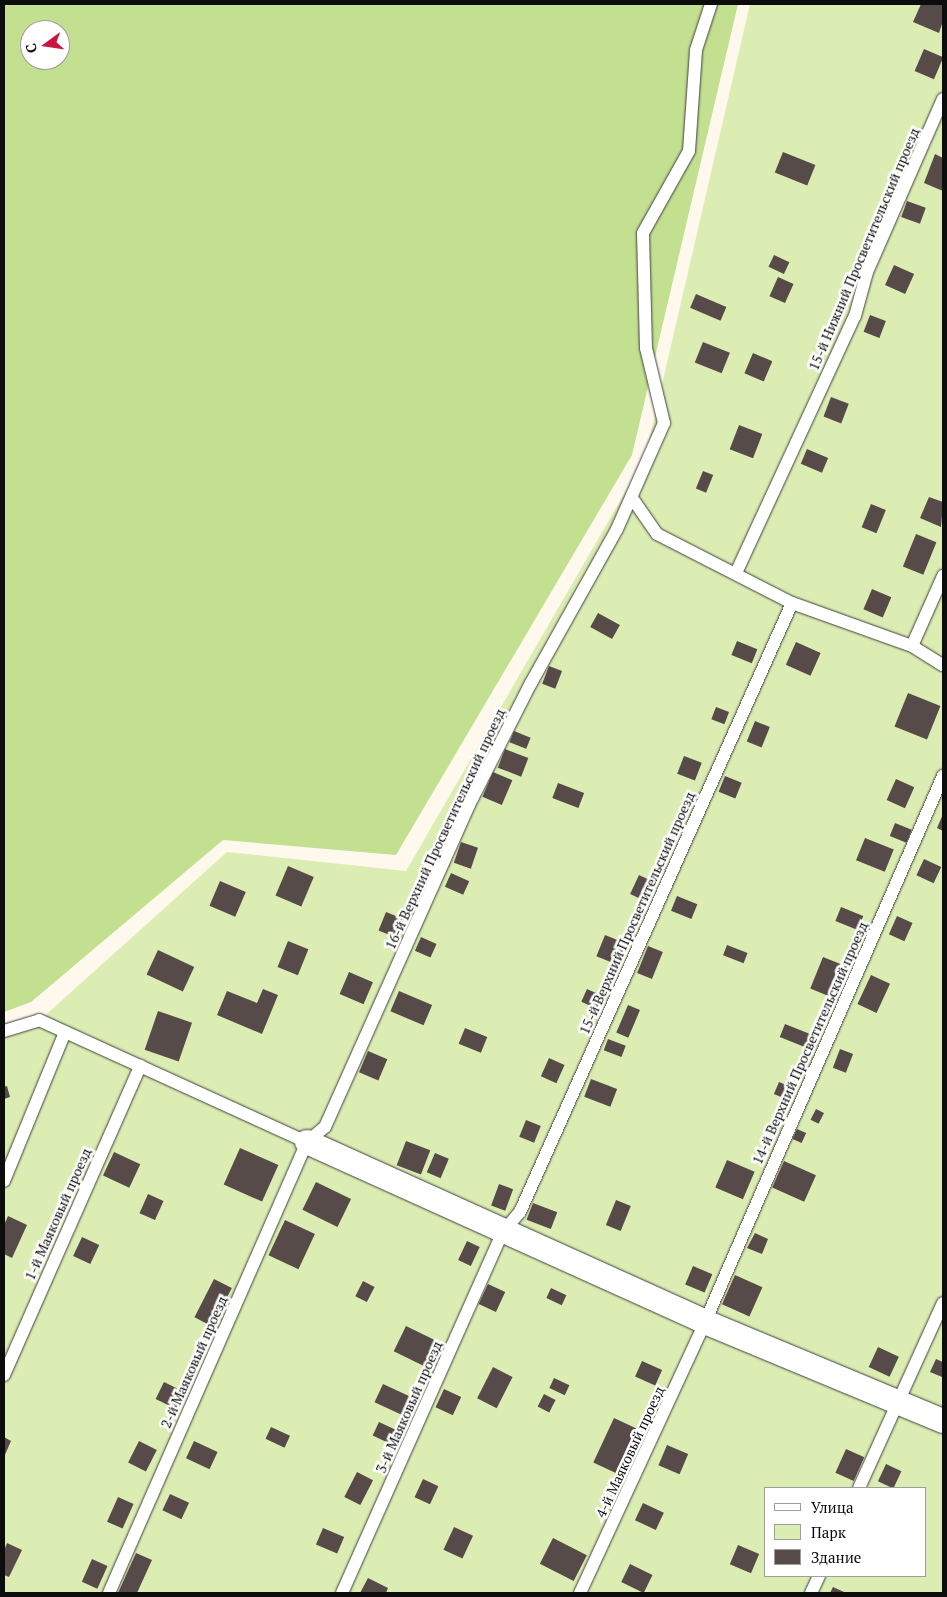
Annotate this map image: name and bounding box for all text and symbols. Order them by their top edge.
north arrow [20,20,70,70]
text: С [21,42,41,55]
street label: 15-й Нижний Просветительский проезд [805,125,923,373]
street label: 16-й Верхний Просветительский проезд [382,706,508,952]
street label: 15-й Верхний Просветительский проезд [576,789,698,1037]
street label: 14-й Верхний Просветительский проезд [749,919,871,1167]
street label: 1-й Маяковый проезд [21,1145,95,1283]
street label: 2-й Маяковый проезд [157,1293,231,1431]
street label: 3-й Маяковый проезд [372,1338,446,1476]
street label: 4-й Маяковый проезд [592,1384,668,1520]
legend [764,1487,927,1577]
text: Улица [811,1497,854,1517]
text: Парк [811,1522,846,1542]
text: Здание [811,1547,861,1567]

